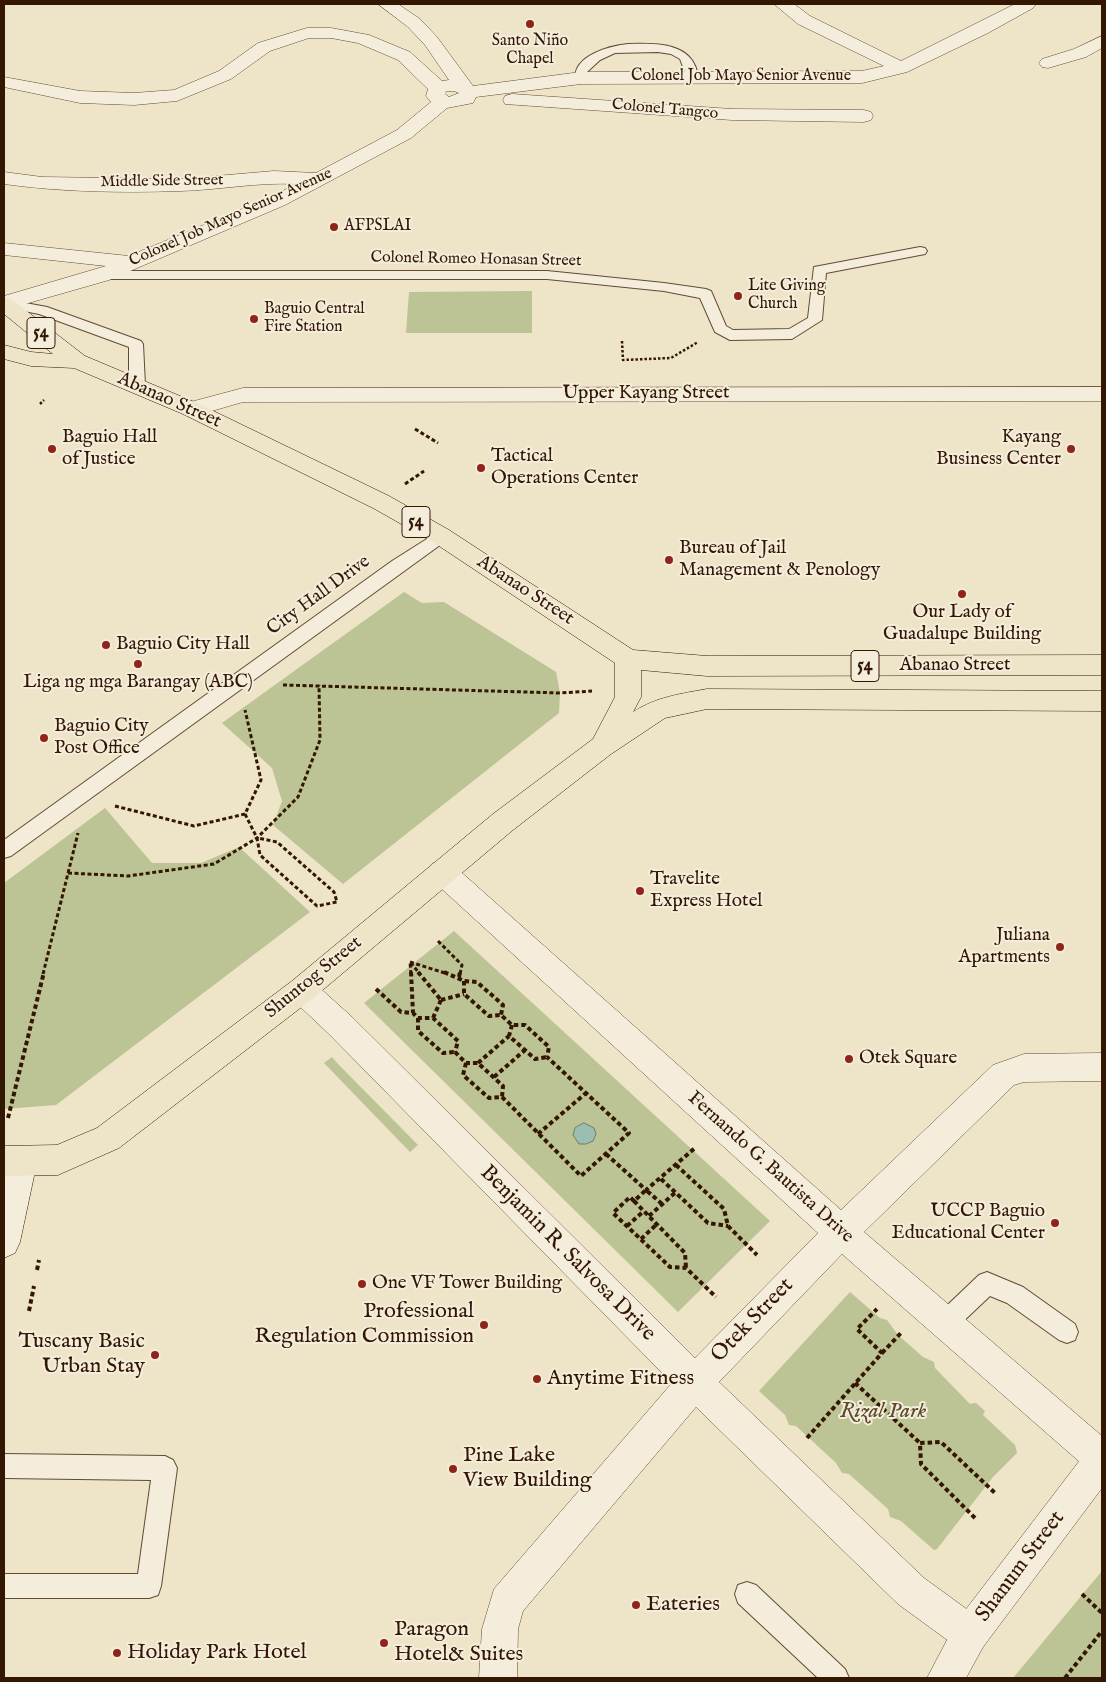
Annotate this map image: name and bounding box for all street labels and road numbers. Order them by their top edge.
street label: Colonel Job Mayo Senior Avenue [631,67,851,87]
street label: Colonel Tangco [611,96,719,124]
street label: Colonel Job Mayo Senior Avenue [127,164,335,272]
street label: Middle Side Street [100,171,224,193]
street label: Colonel Romeo Honasan Street [370,249,582,271]
road number: 54 [27,317,55,348]
street label: Abanao Street [114,368,224,434]
street label: Upper Kayang Street [562,383,730,405]
road number: 54 [402,507,430,538]
street label: City Hall Drive [263,551,375,641]
street label: Abanao Street [472,551,578,631]
road number: 54 [851,650,879,681]
street label: Abanao Street [899,655,1011,677]
street label: Shuntog Street [261,932,367,1024]
street label: Fernando G. Bautista Drive [682,1087,858,1249]
street label: Benjamin R. Salvosa Drive [473,1160,661,1348]
street label: Otek Street [706,1273,800,1369]
street label: Shanum Street [971,1506,1071,1628]

